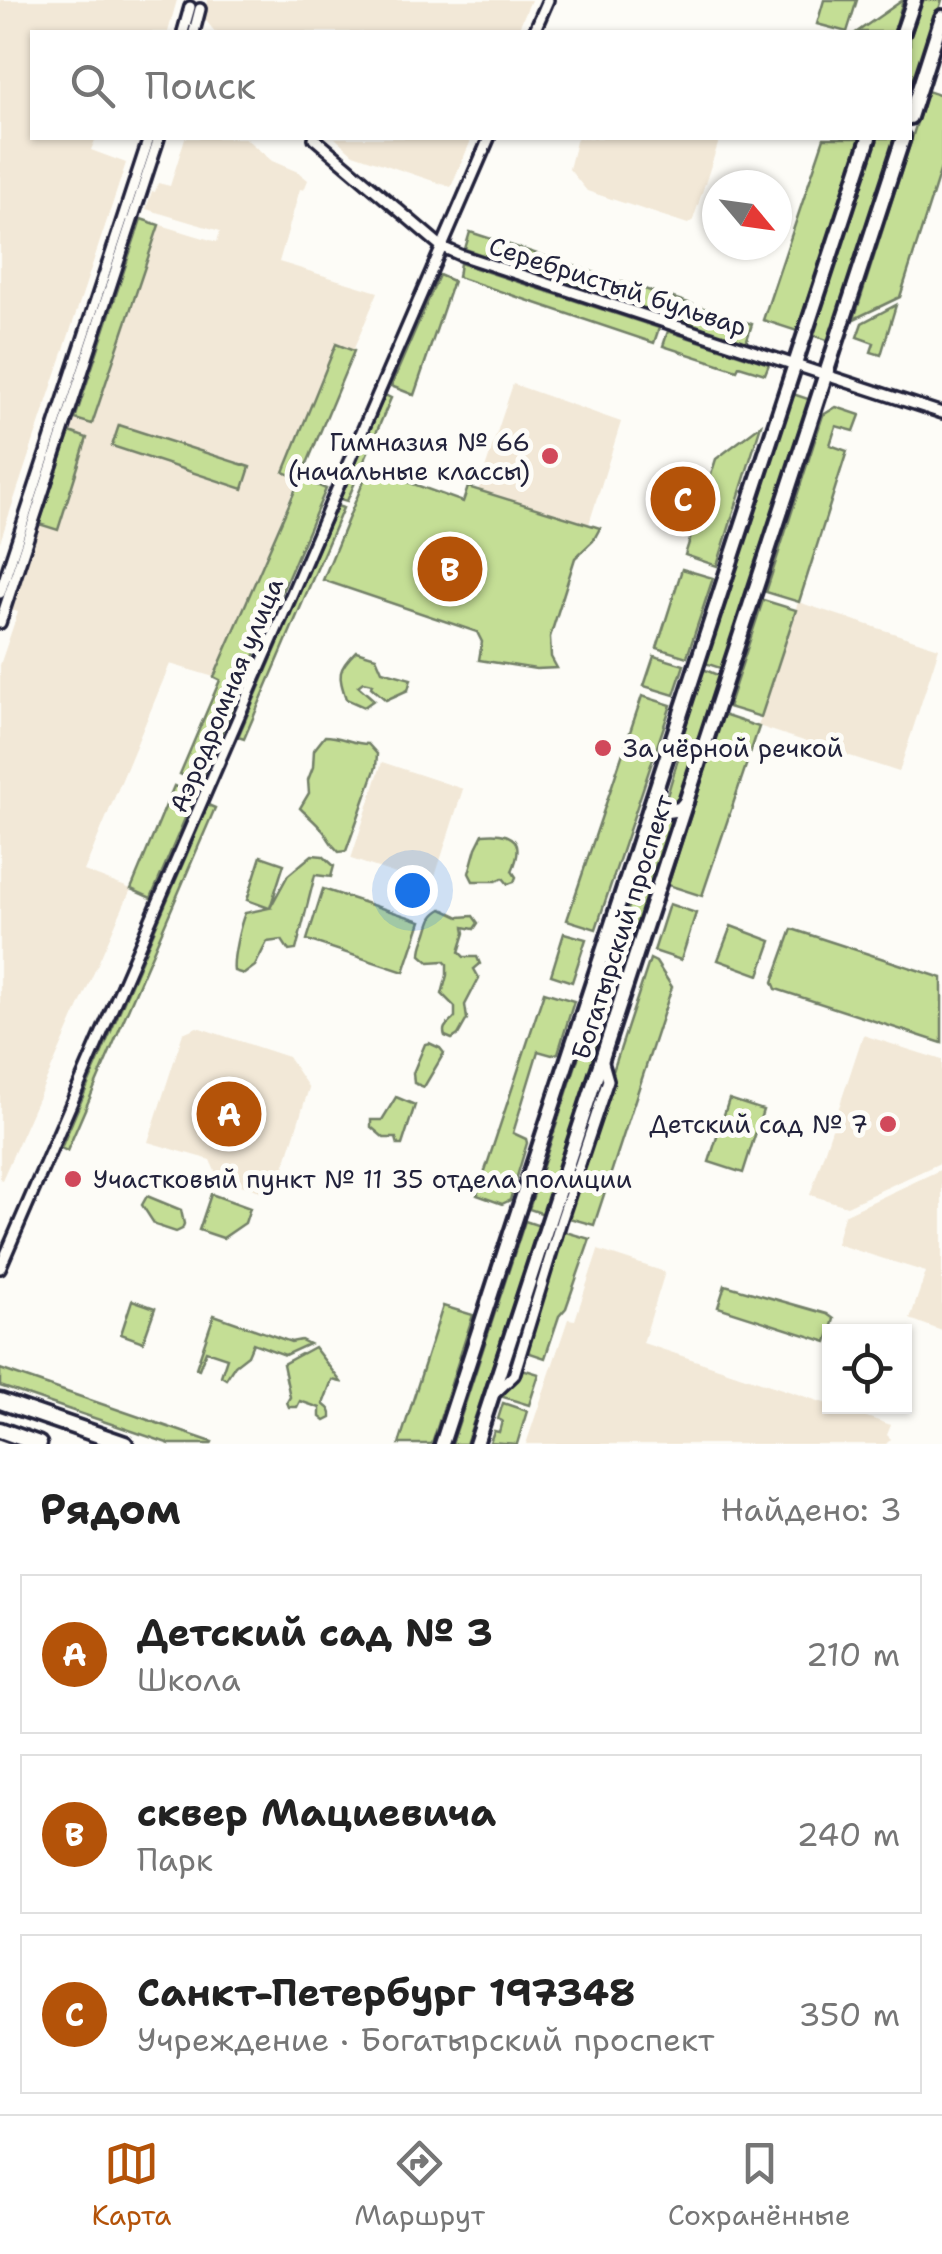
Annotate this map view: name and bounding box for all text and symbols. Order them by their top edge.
search box [30,30,912,140]
icon: search [65,58,120,113]
text: Поиск [145,60,256,111]
north arrow [702,170,792,260]
street label: Серебристый бульвар [485,228,751,344]
place label: Гимназия № 66 (начальные классы) [287,425,530,488]
marker: Гимназия № 66 (начальные классы) [539,445,561,467]
pin: C [650,462,716,536]
pin: B [418,532,482,606]
street label: Аэродромная улица [161,572,291,818]
place label: За чёрной речкой [623,731,843,765]
marker: За чёрной речкой [592,737,614,759]
street label: Богатырский проспект [563,790,681,1064]
your location [387,865,438,916]
pin: A [196,1076,262,1152]
place label: Детский сад № 7 [649,1107,868,1141]
marker: Детский сад № 7 [877,1113,899,1135]
place label: Участковый пункт № 11 35 отдела полиции [93,1162,632,1196]
marker: Участковый пункт № 11 35 отдела полиции [62,1168,84,1190]
map controls [822,1324,912,1414]
button: locate [822,1324,912,1414]
text: Рядом [40,1481,181,1537]
text: Найдено: 3 [721,1488,902,1531]
text: Детский сад № 3 [137,1607,493,1658]
text: A [62,1633,87,1676]
text: 210 m [806,1633,900,1676]
text: Школа [137,1658,241,1701]
text: сквер Мациевича [137,1787,496,1838]
text: B [65,1813,84,1856]
text: 240 m [797,1813,900,1856]
text: Парк [137,1838,213,1881]
text: Санкт-Петербург 197348 [137,1967,636,2018]
text: C [65,1993,84,2036]
text: 350 m [798,1993,900,2036]
text: Учреждение · Богатырский проспект [137,2018,714,2061]
tab: Карта [91,2136,172,2234]
tab: Маршрут [354,2136,485,2234]
tab: Сохранённые [668,2136,851,2234]

